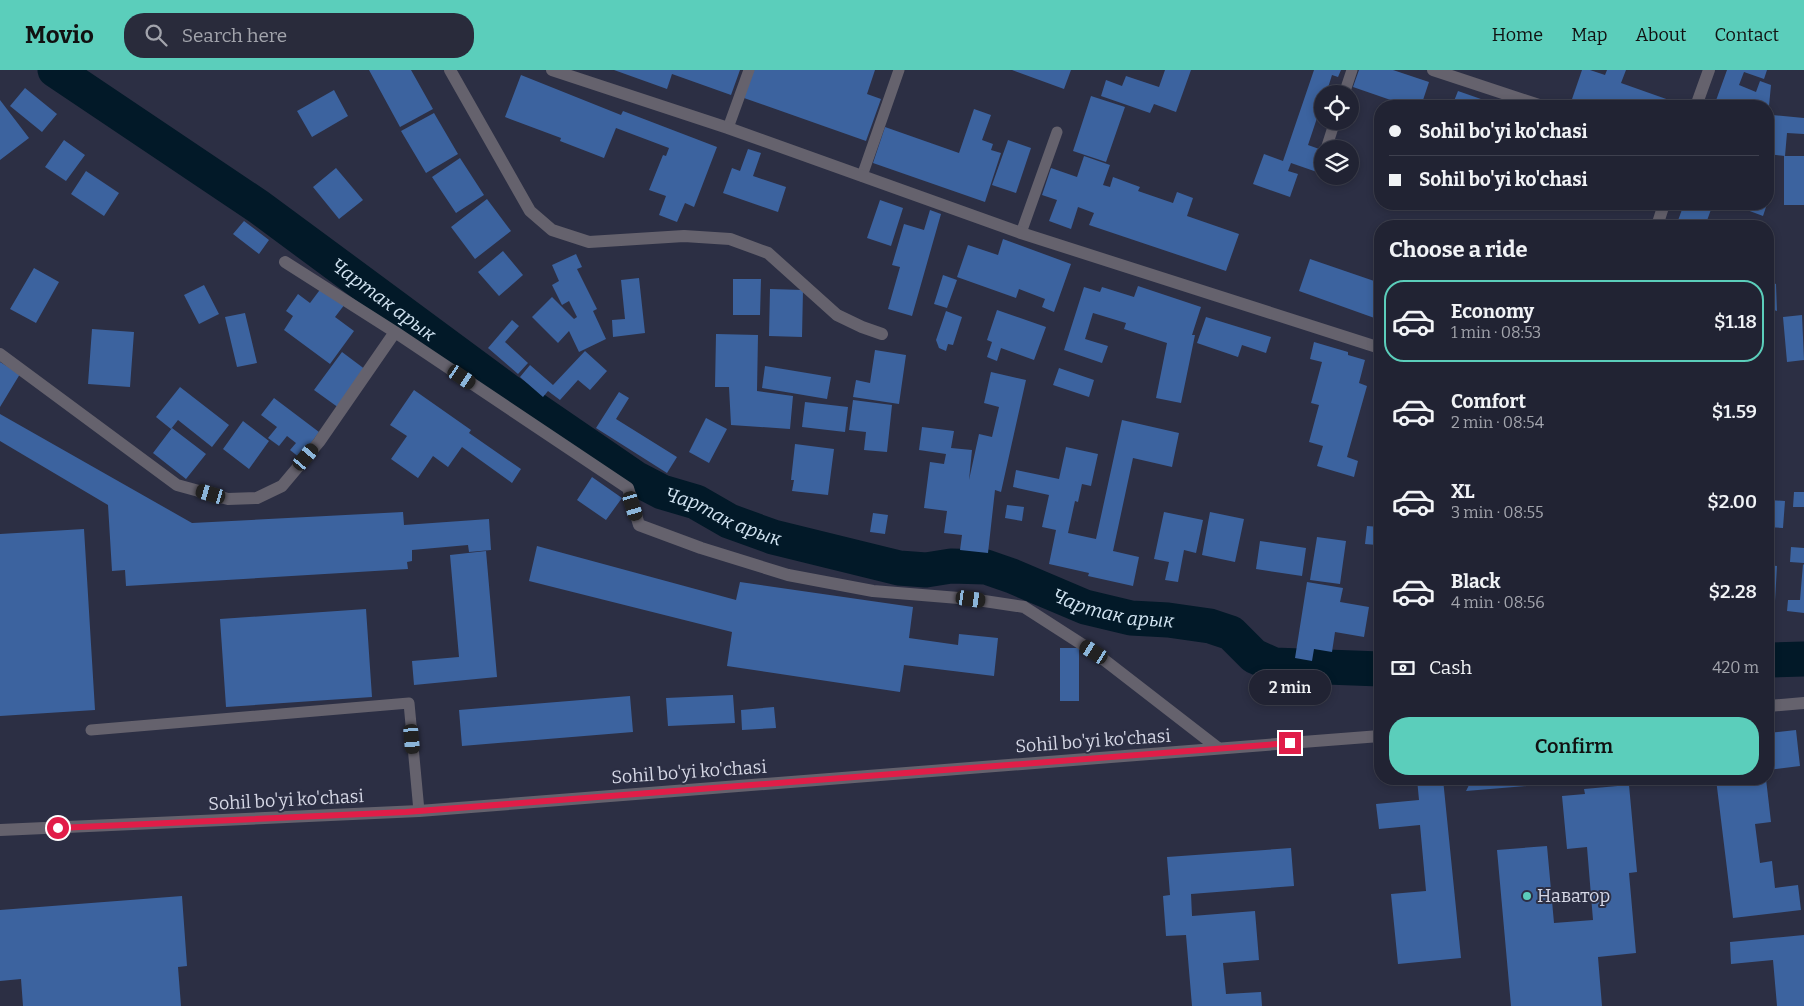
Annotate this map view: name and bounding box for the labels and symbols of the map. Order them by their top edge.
water label: Чартак арык [327,253,441,346]
car [445,362,478,392]
car [290,441,321,473]
car [194,483,227,505]
water label: Чартак арык [662,483,784,551]
car [621,489,644,523]
water label: Чартак арык [1049,583,1176,633]
car [955,589,986,609]
car [1077,638,1110,666]
callout: 2 min [1249,670,1331,706]
car [403,723,420,755]
street label: Sohil bo'yi ko'chasi [1015,725,1171,757]
route end [1279,732,1301,754]
street label: Sohil bo'yi ko'chasi [611,756,767,788]
street label: Sohil bo'yi ko'chasi [208,785,364,815]
route start [47,817,69,839]
place label: Наватор [1537,885,1610,907]
marker: Наватор [1521,890,1533,902]

